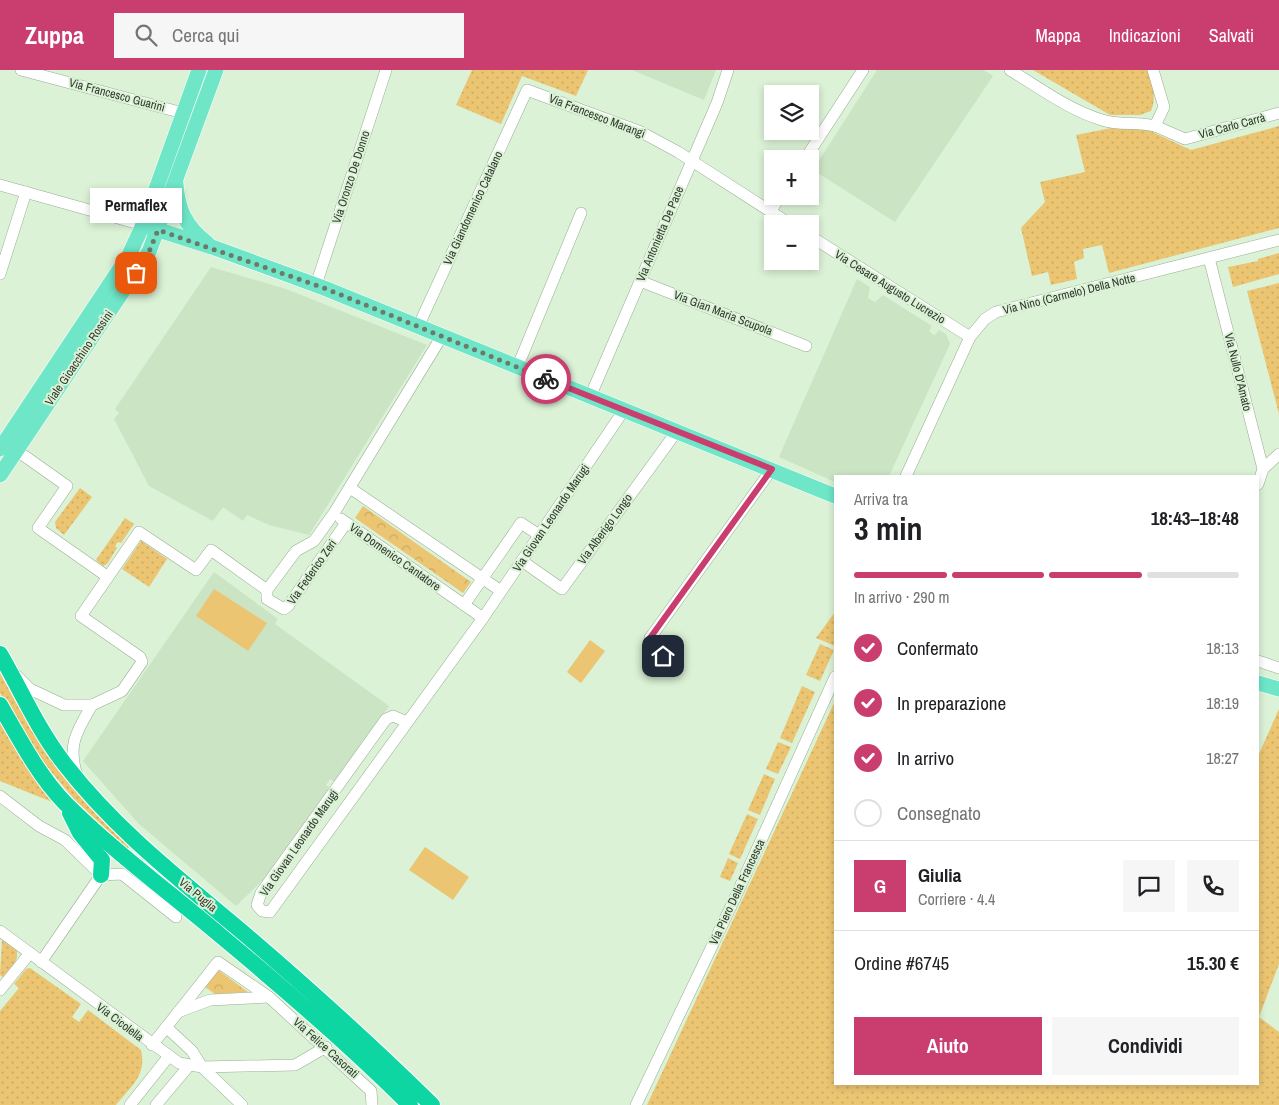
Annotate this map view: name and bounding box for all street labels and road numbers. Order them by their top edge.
street label: Via Francesco Guarini [67,74,167,116]
street label: Via Francesco Marangi [546,90,648,142]
street label: Via Carlo Carrà [1197,109,1268,143]
street label: Via Oronzo De Donno [328,129,374,225]
street label: Via Giandomenico Catalano [440,148,506,268]
street label: Via Antonietta De Pace [633,184,687,284]
street label: Via Cesare Augusto Lucrezio [832,246,948,328]
street label: Via Nino (Carmelo) Della Notte [1001,270,1137,318]
street label: Via Gian Maria Scupola [671,287,775,339]
street label: Viale Gioacchino Rossini [41,307,117,409]
street label: Via Nullo D'Amato [1221,331,1255,413]
street label: Via Giovan Leonardo Marugi [509,461,593,575]
street label: Via Alberigo Longo [574,491,636,567]
street label: Via Domenico Cantatore [346,519,444,595]
street label: Via Federico Zeri [284,536,340,608]
street label: Via Giovan Leonardo Marugi [256,786,342,900]
street label: Via Piero Della Francesca [706,836,769,947]
street label: Via Puglia [176,874,221,916]
street label: Via Cicolella [93,999,147,1045]
street label: Via Felice Casorati [290,1014,362,1082]

